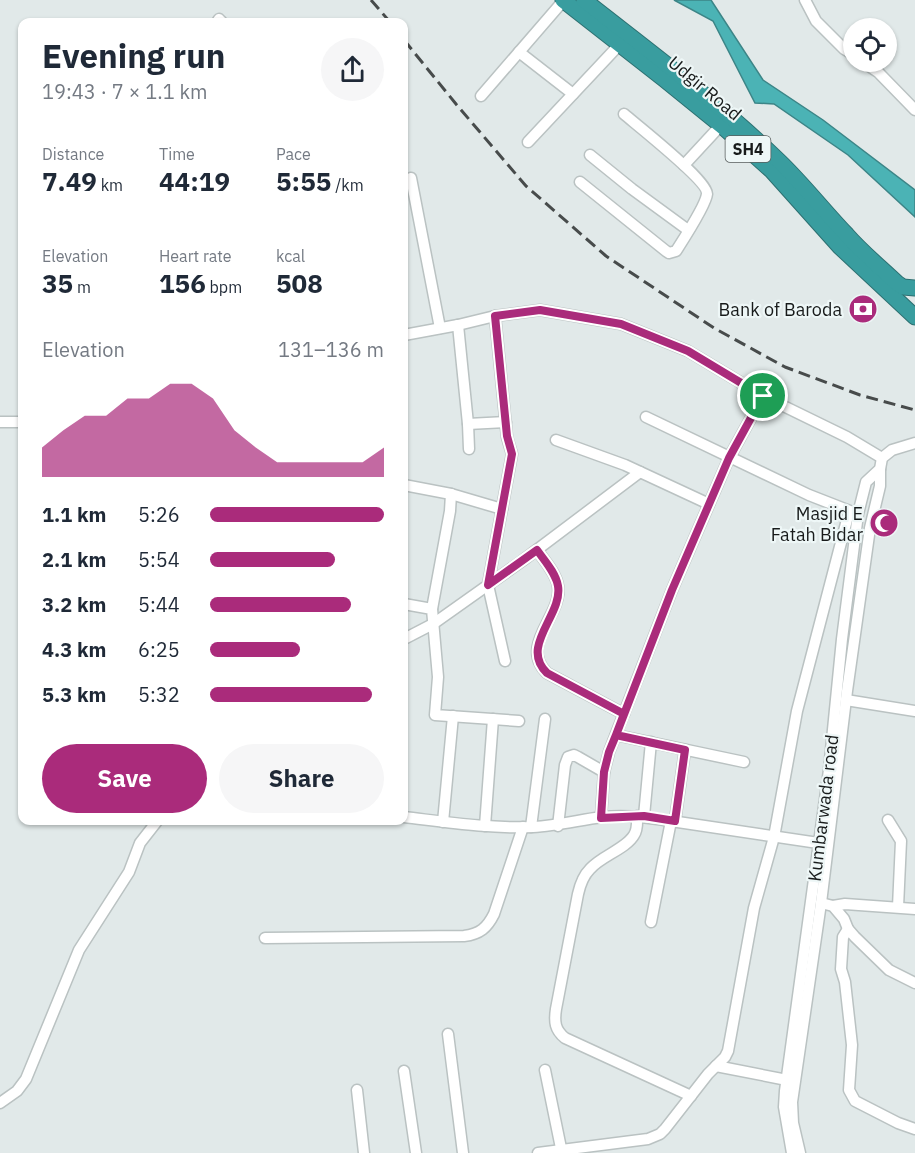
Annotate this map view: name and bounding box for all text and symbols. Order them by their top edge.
map controls [843,18,897,72]
button: locate [843,18,897,72]
text: Evening run [42,34,226,77]
button: share [321,38,384,101]
street label: Udgir Road [664,51,746,125]
text: 19:43 · 7 × 1.1 km [42,78,207,105]
road number: SH4 [726,136,771,162]
text: Distance [42,144,104,164]
text: Time [159,144,195,164]
text: Pace [276,144,311,164]
text: 7.49 [42,164,97,198]
text: 44:19 [159,164,230,198]
text: 5:55 [276,164,331,198]
text: km [97,175,123,195]
text: /km [331,175,364,195]
text: Elevation [42,246,108,266]
text: Heart rate [159,246,232,266]
text: kcal [276,246,305,266]
text: 35 [42,266,73,300]
text: 156 [159,266,206,300]
text: 508 [276,266,323,300]
text: m [73,277,91,297]
text: bpm [206,277,242,297]
bank icon: Bank of Baroda [847,293,879,325]
place label: Bank of Baroda [719,298,842,321]
text: Elevation [42,336,125,363]
text: 131–136 m [278,336,384,363]
pin [737,370,788,421]
icon: arrive [746,379,779,412]
text: 1.1 km [42,501,106,528]
text: 5:26 [138,501,180,528]
place label: Masjid E Fatah Bidar [771,502,863,546]
mosque icon: Masjid E Fatah Bidar [868,507,900,539]
text: 2.1 km [42,546,106,573]
text: 5:54 [138,546,180,573]
text: 3.2 km [42,591,106,618]
text: 5:44 [138,591,180,618]
text: 4.3 km [42,636,106,663]
text: 6:25 [138,636,180,663]
text: 5.3 km [42,681,106,708]
text: 5:32 [138,681,180,708]
street label: Kumbarwada road [803,733,843,883]
button: Save [42,744,207,813]
button: Share [219,744,384,813]

